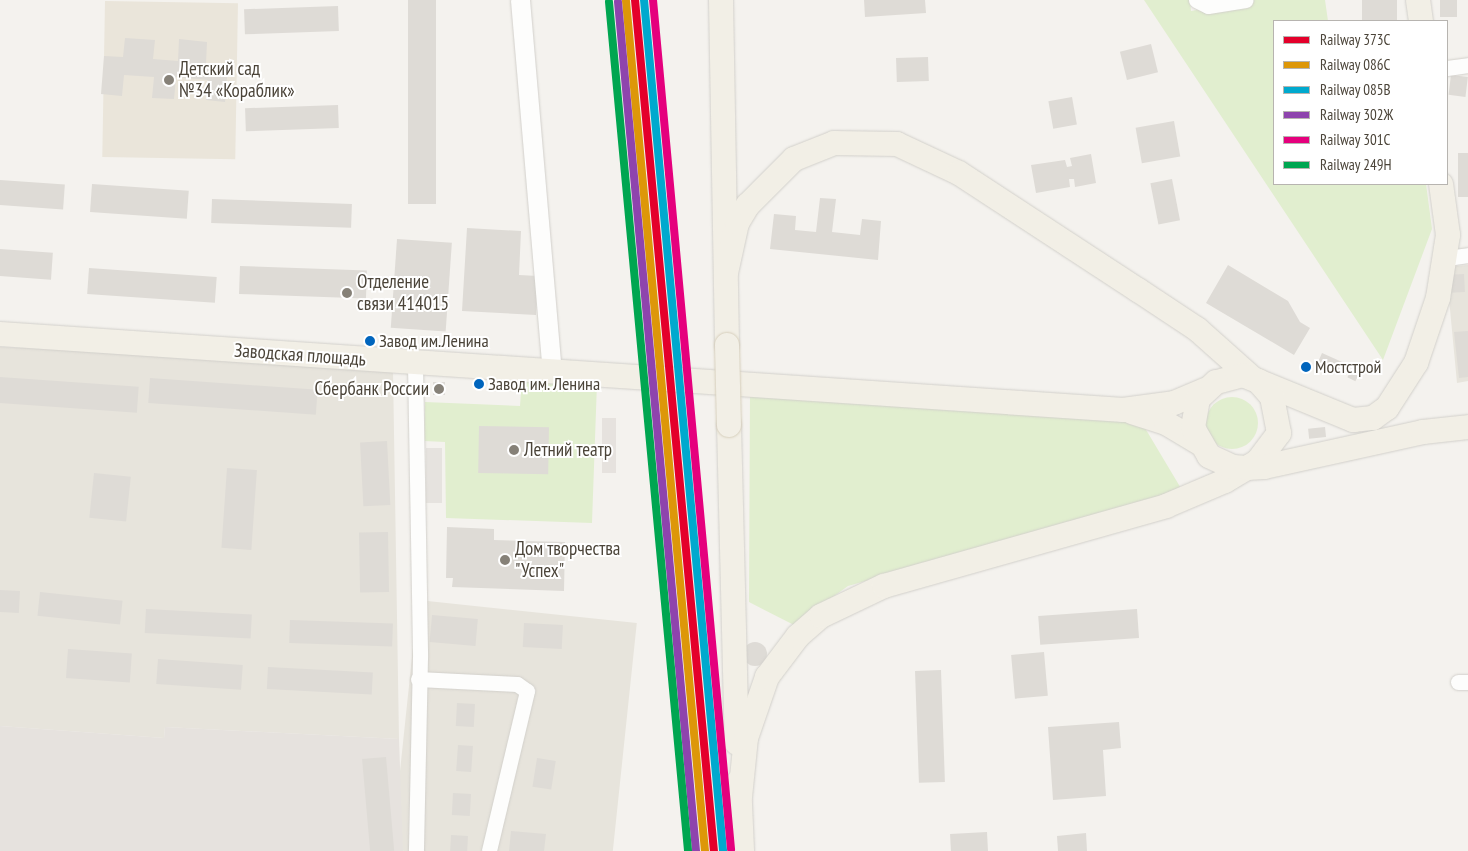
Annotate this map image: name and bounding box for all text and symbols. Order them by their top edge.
legend [1273,20,1448,185]
text: Railway 373C [1320,30,1390,49]
text: Railway 086С [1320,55,1390,74]
place label: Детский сад №34 «Кораблик» [179,58,295,102]
marker: Детский сад №34 «Кораблик» [163,74,175,86]
text: Railway 085В [1320,80,1391,99]
text: Railway 302Ж [1320,105,1393,124]
text: Railway 301С [1320,130,1390,149]
text: Railway 249Н [1320,155,1391,174]
place label: Отделение связи 414015 [357,271,449,315]
marker: Отделение связи 414015 [341,287,353,299]
place label: Завод им.Ленина [379,330,489,352]
marker: Завод им.Ленина [365,336,375,346]
street label: Заводская площадь [233,339,367,371]
place label: Мостстрой [1315,356,1382,378]
marker: Мостстрой [1301,362,1311,372]
place label: Завод им. Ленина [488,373,601,395]
place label: Сбербанк России [314,378,429,400]
marker: Завод им. Ленина [474,379,484,389]
marker: Сбербанк России [433,383,445,395]
place label: Летний театр [524,439,612,461]
marker: Летний театр [508,444,520,456]
place label: Дом творчества "Успех" [515,538,620,582]
marker: Дом творчества "Успех" [499,554,511,566]

